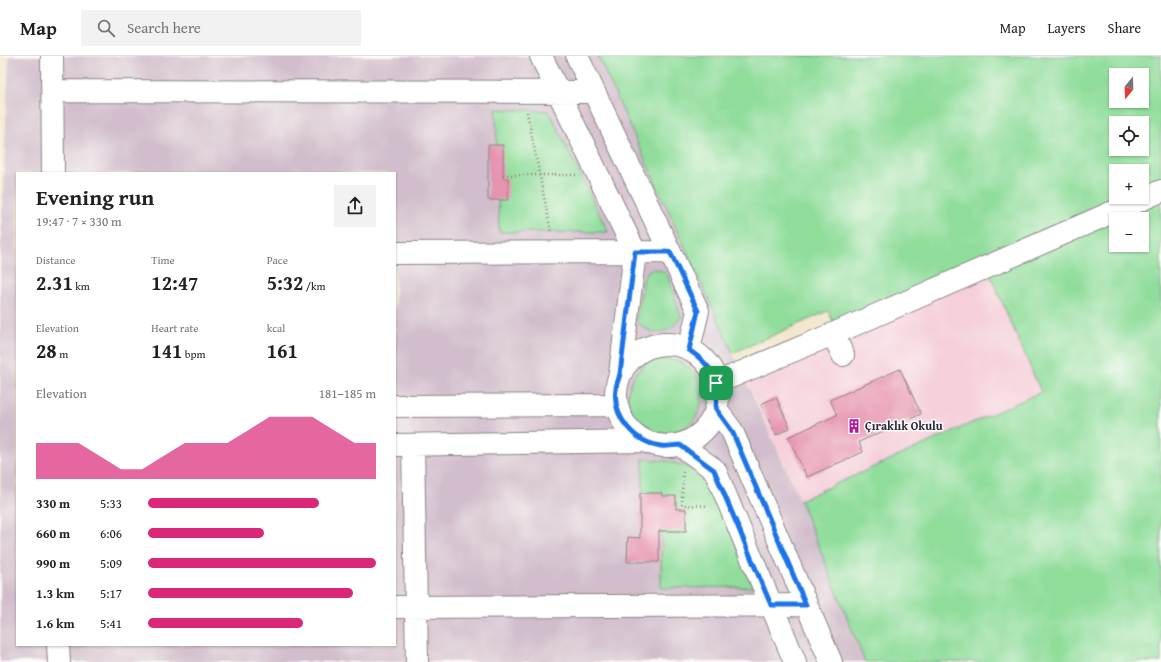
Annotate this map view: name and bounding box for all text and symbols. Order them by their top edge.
search box [81,10,361,46]
text: Map [20,14,57,42]
icon: search [95,17,117,39]
text: Search here [127,17,201,38]
text: Map [1000,18,1026,38]
text: Layers [1048,18,1086,38]
text: Share [1108,18,1141,38]
north arrow [1109,68,1149,108]
map controls [1109,68,1149,252]
button: locate [1109,116,1149,156]
button: + [1109,164,1149,204]
text: Evening run [36,181,154,213]
button: share [334,185,376,227]
text: 19:47 · 7 × 330 m [36,212,122,231]
button: − [1109,212,1149,252]
text: Distance [36,252,75,268]
text: Time [151,252,175,268]
text: Pace [267,252,288,268]
text: 2.31 [36,268,73,297]
text: 12:47 [151,268,198,297]
text: 5:32 [267,268,303,297]
text: km [73,278,90,294]
text: /km [303,278,326,294]
text: Elevation [36,320,79,336]
text: Heart rate [151,320,199,336]
text: kcal [267,320,285,336]
text: 28 [36,336,57,365]
text: 141 [151,336,182,365]
text: 161 [267,336,298,365]
text: m [57,346,68,362]
text: bpm [182,346,205,362]
pin [699,366,733,400]
icon: arrive [705,372,727,394]
text: Elevation [36,384,87,403]
text: 181–185 m [319,384,376,403]
place label: Çıraklık Okulu [865,417,943,434]
building icon: Çıraklık Okulu [846,418,862,434]
text: 330 m [36,494,70,513]
text: 5:33 [100,494,122,513]
text: 660 m [36,524,70,543]
text: 6:06 [100,524,122,543]
text: 990 m [36,554,70,573]
text: 5:09 [100,554,122,573]
text: 1.3 km [36,584,75,603]
text: 5:17 [100,584,122,603]
text: 1.6 km [36,614,75,633]
text: 5:41 [100,614,122,633]

